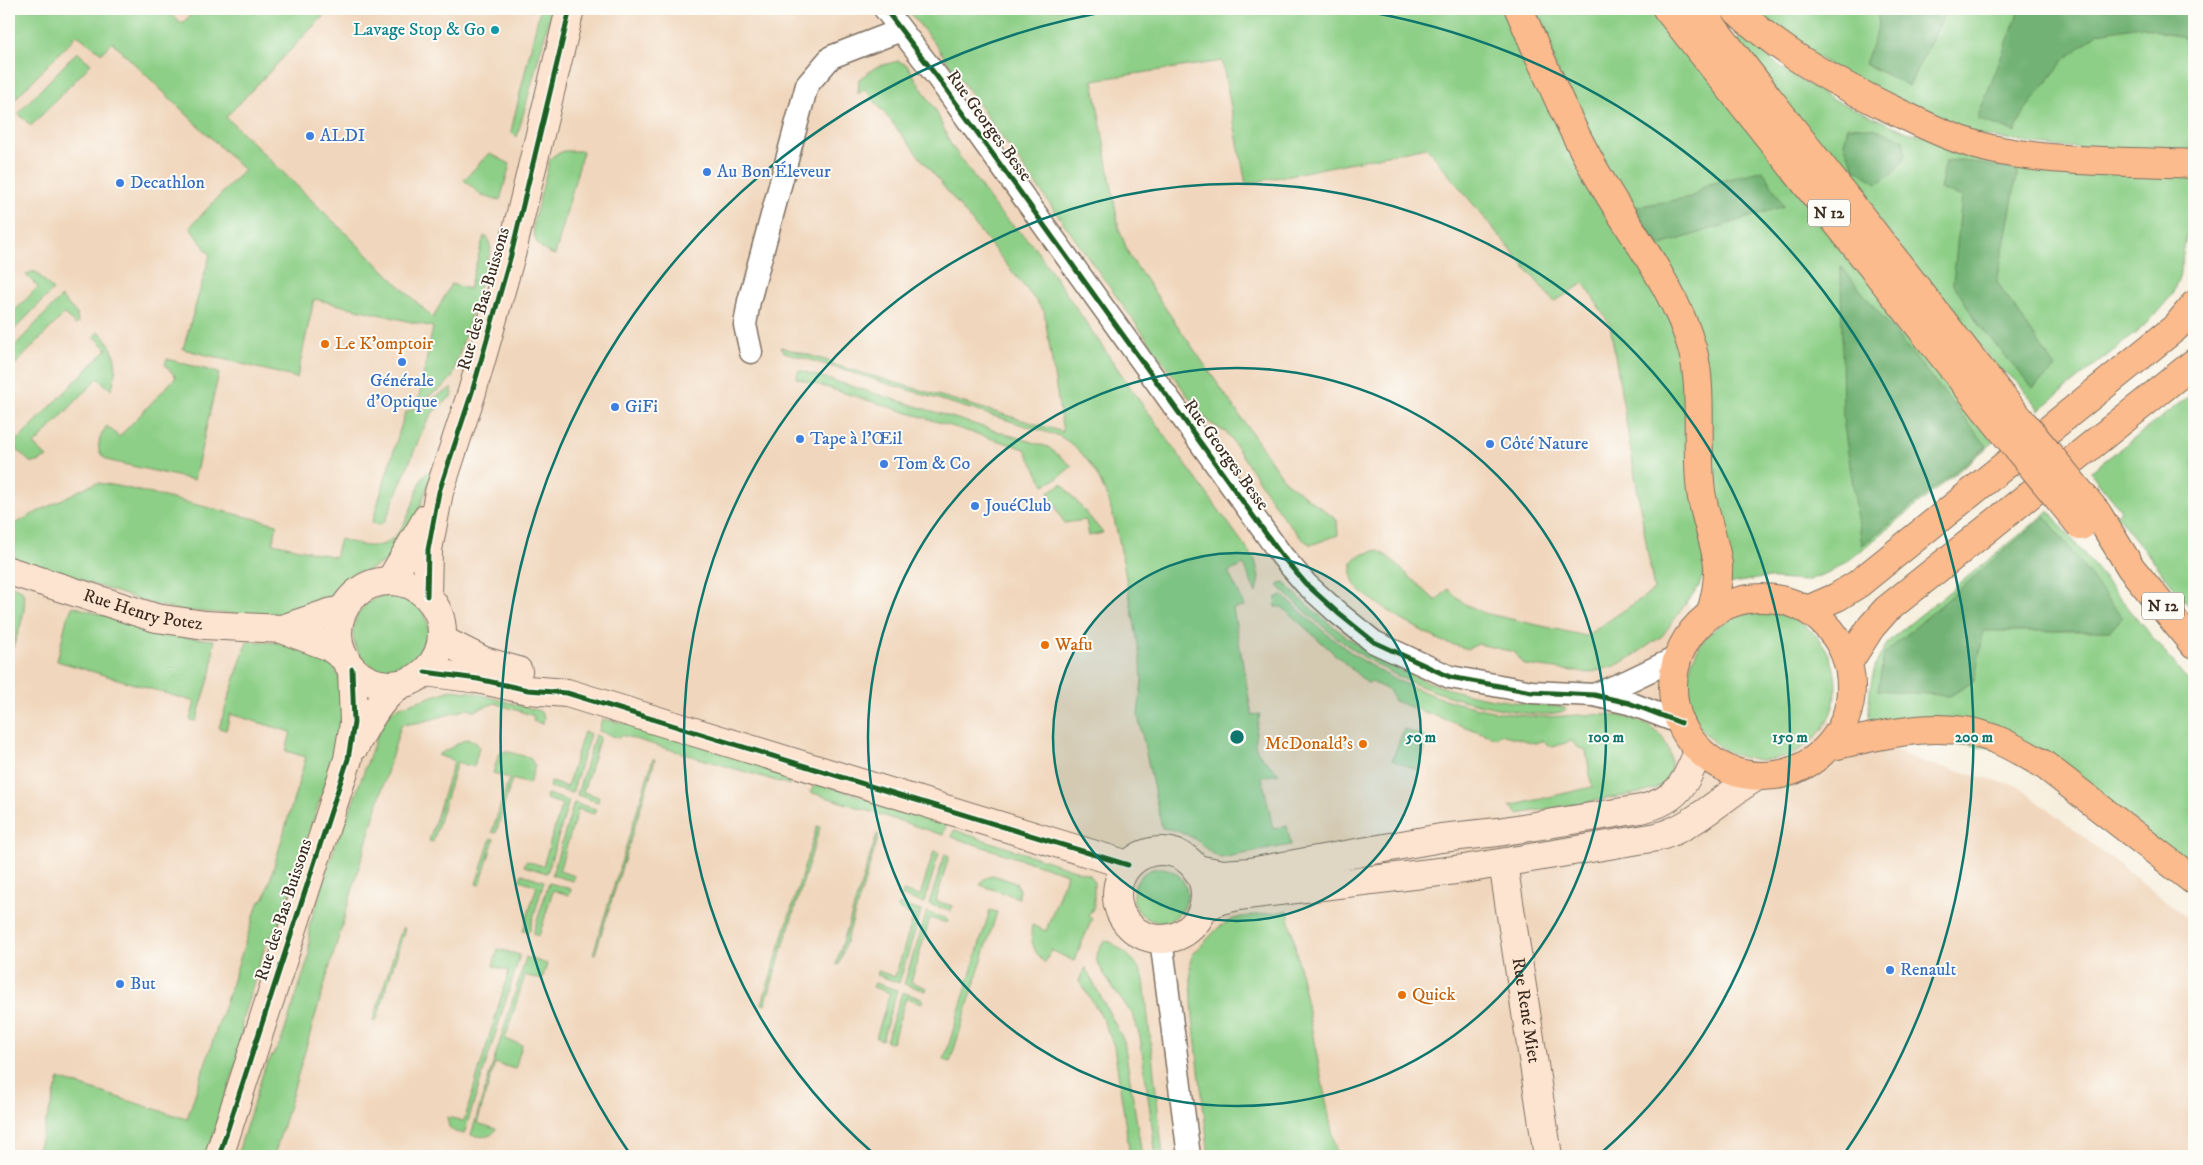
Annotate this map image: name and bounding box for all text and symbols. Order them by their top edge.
place label: Lavage Stop & Go [353,19,485,41]
marker: Lavage Stop & Go [489,24,501,36]
street label: Rue Georges Besse [941,66,1037,186]
place label: ALDI [320,125,365,147]
marker: ALDI [304,130,316,142]
place label: Au Bon Éleveur [717,161,831,183]
marker: Au Bon Éleveur [701,166,713,178]
place label: Decathlon [130,172,206,194]
marker: Decathlon [114,177,126,189]
road number: N 12 [1808,200,1850,227]
street label: Rue des Bas Buissons [453,225,515,373]
place label: Le K'omptoir [335,333,434,355]
marker: Le K'omptoir [319,338,331,350]
marker: Générale d'Optique [396,356,408,368]
place label: Générale d'Optique [367,370,437,413]
street label: Rue Georges Besse [1178,395,1274,515]
place label: GiFi [625,396,658,418]
marker: GiFi [609,401,621,413]
place label: Tape à l'Œil [810,428,903,450]
marker: Tape à l'Œil [794,433,806,445]
place label: Côté Nature [1500,433,1588,455]
marker: Côté Nature [1484,438,1496,450]
place label: Tom & Co [894,453,971,475]
marker: Tom & Co [878,458,890,470]
place label: JouéClub [983,495,1051,517]
marker: JouéClub [969,500,981,512]
street label: Rue Henry Potez [81,584,204,636]
road number: N 12 [2142,592,2184,620]
place label: Wafu [1054,634,1093,656]
marker: Wafu [1039,639,1051,651]
centre of rings [1228,728,1246,746]
text: 50 m [1405,728,1437,747]
text: 100 m [1588,728,1625,747]
text: 150 m [1772,728,1808,747]
text: 200 m [1955,728,1994,747]
place label: McDonald's [1265,733,1353,755]
marker: McDonald's [1357,738,1369,750]
street label: Rue des Bas Buissons [251,836,317,984]
street label: Rue René Miet [1507,956,1545,1065]
place label: Renault [1900,959,1956,981]
marker: Renault [1884,964,1896,976]
place label: But [130,973,156,995]
marker: But [114,978,126,990]
place label: Quick [1412,984,1455,1006]
marker: Quick [1396,989,1408,1001]

